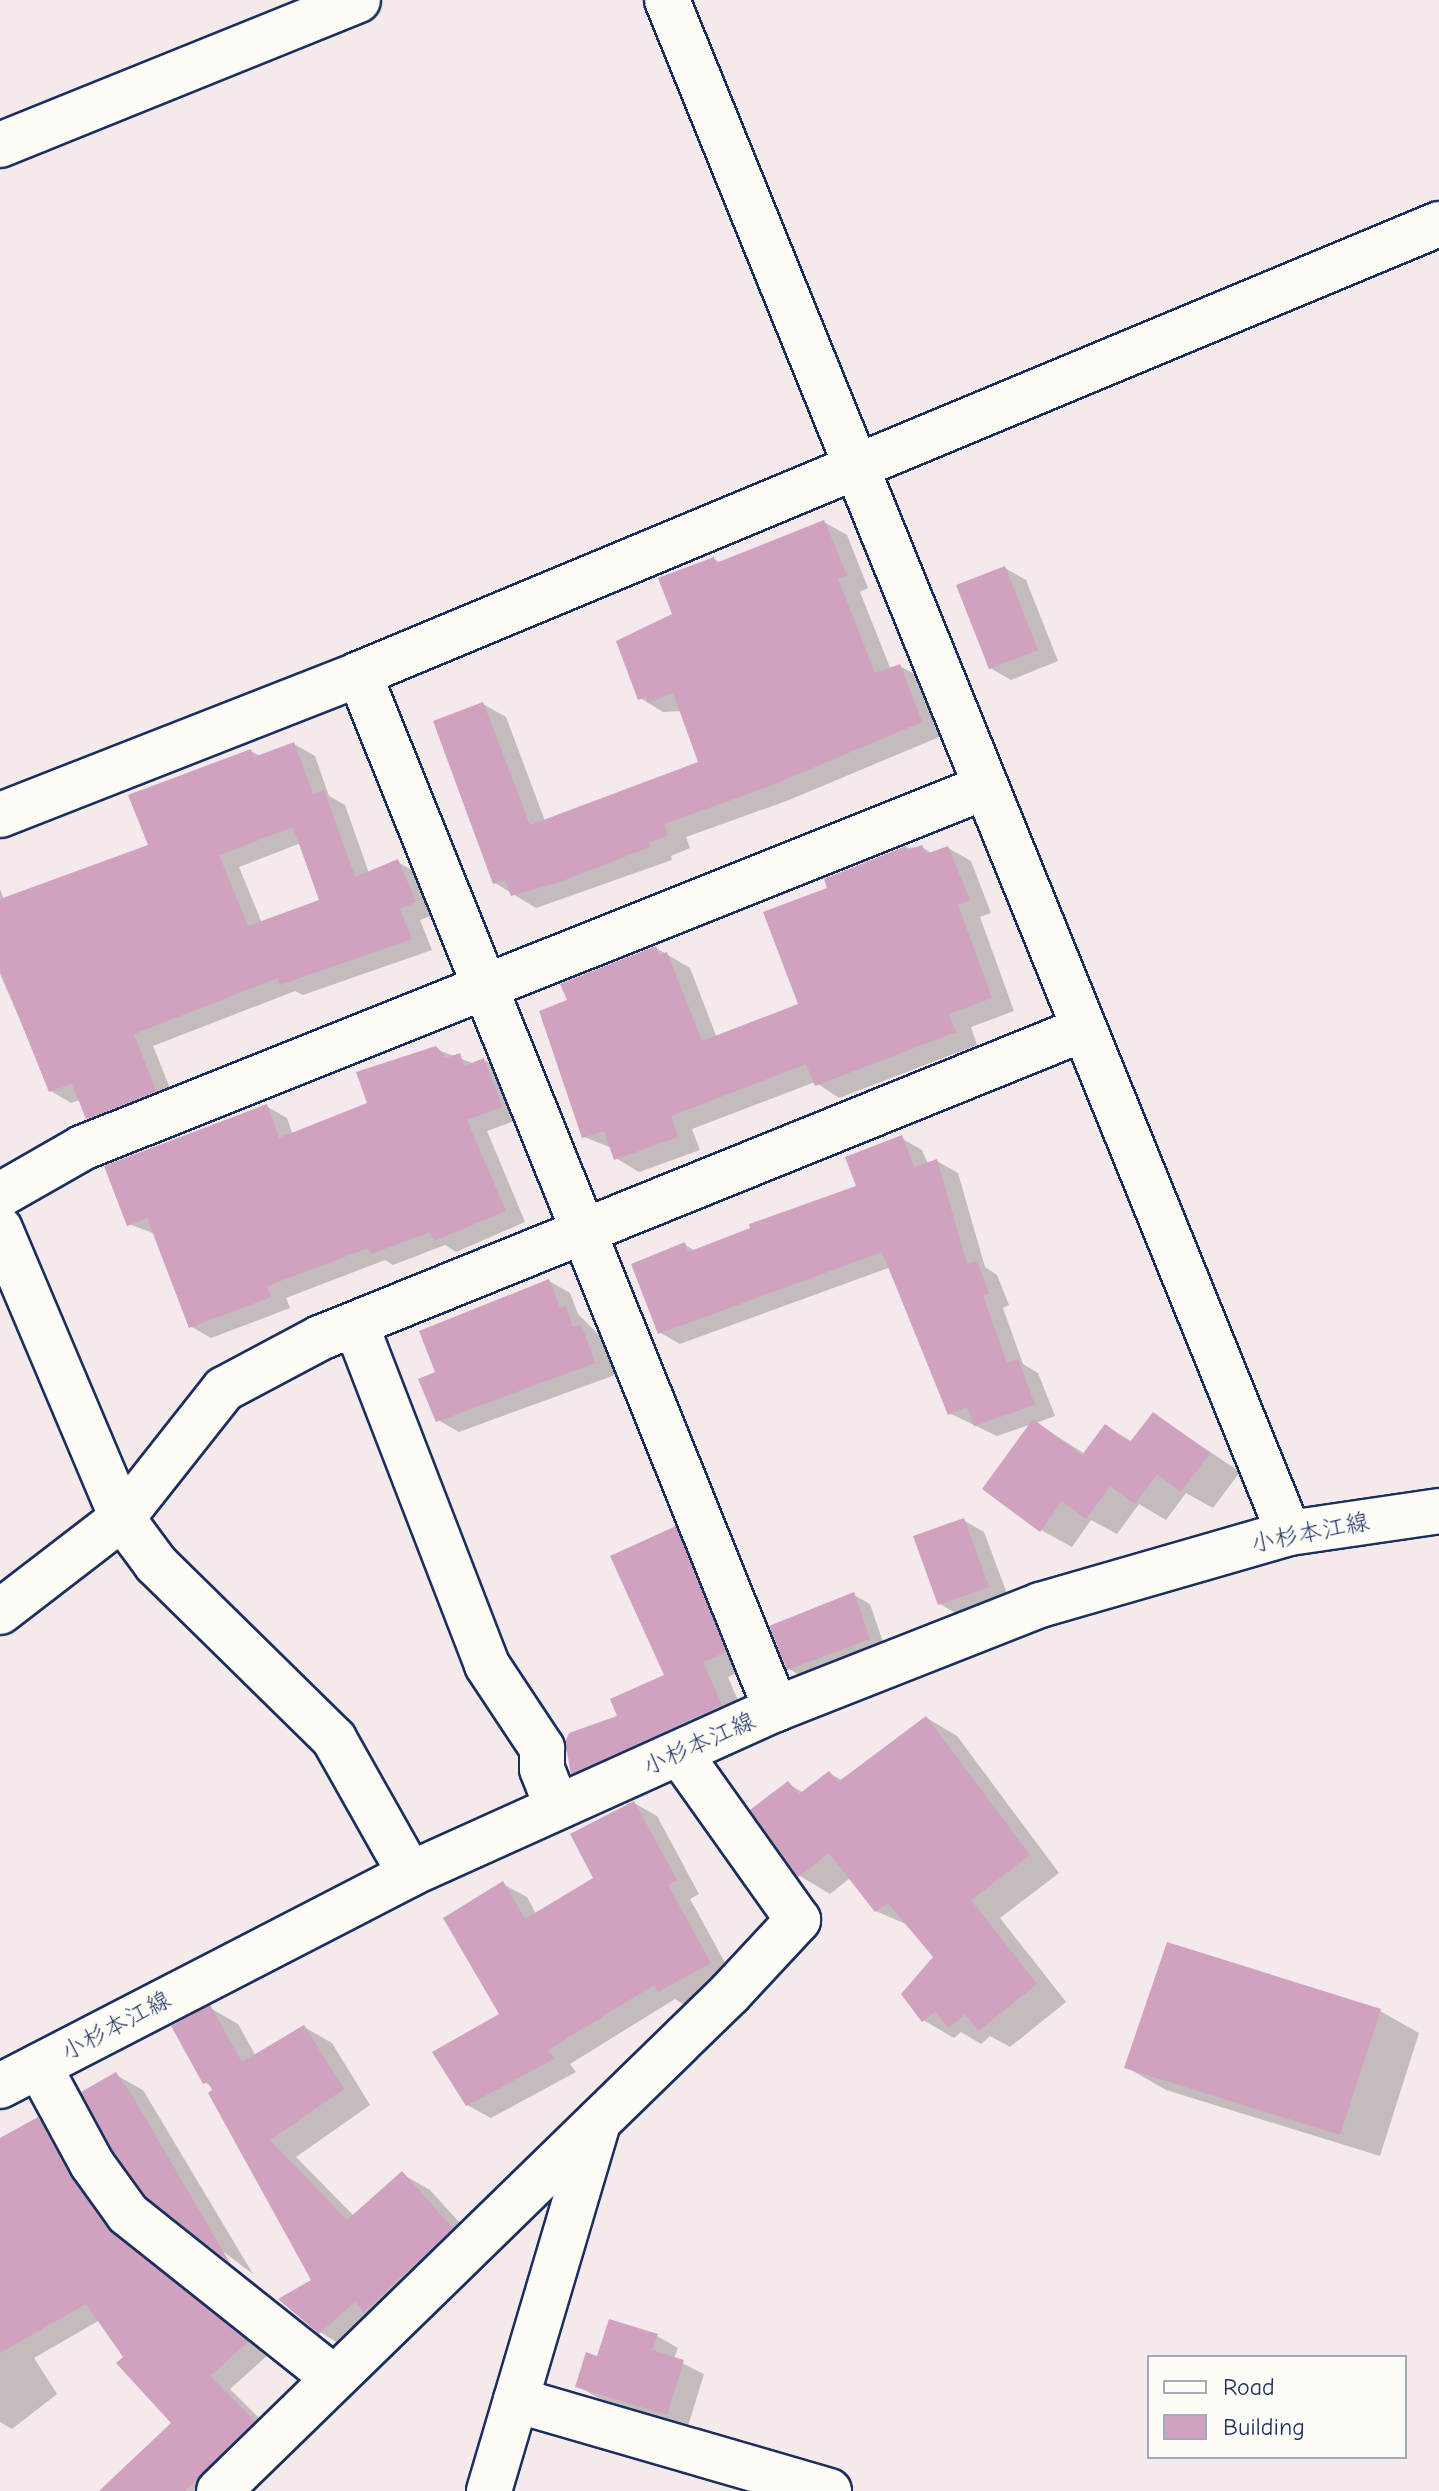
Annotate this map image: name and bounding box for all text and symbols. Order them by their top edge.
street label: 小杉本江線 [1248,1507,1372,1559]
street label: 小杉本江線 [638,1706,760,1782]
street label: 小杉本江線 [56,1985,176,2067]
legend [1147,2355,1407,2459]
text: Road [1223,2373,1275,2401]
text: Building [1223,2413,1305,2441]

